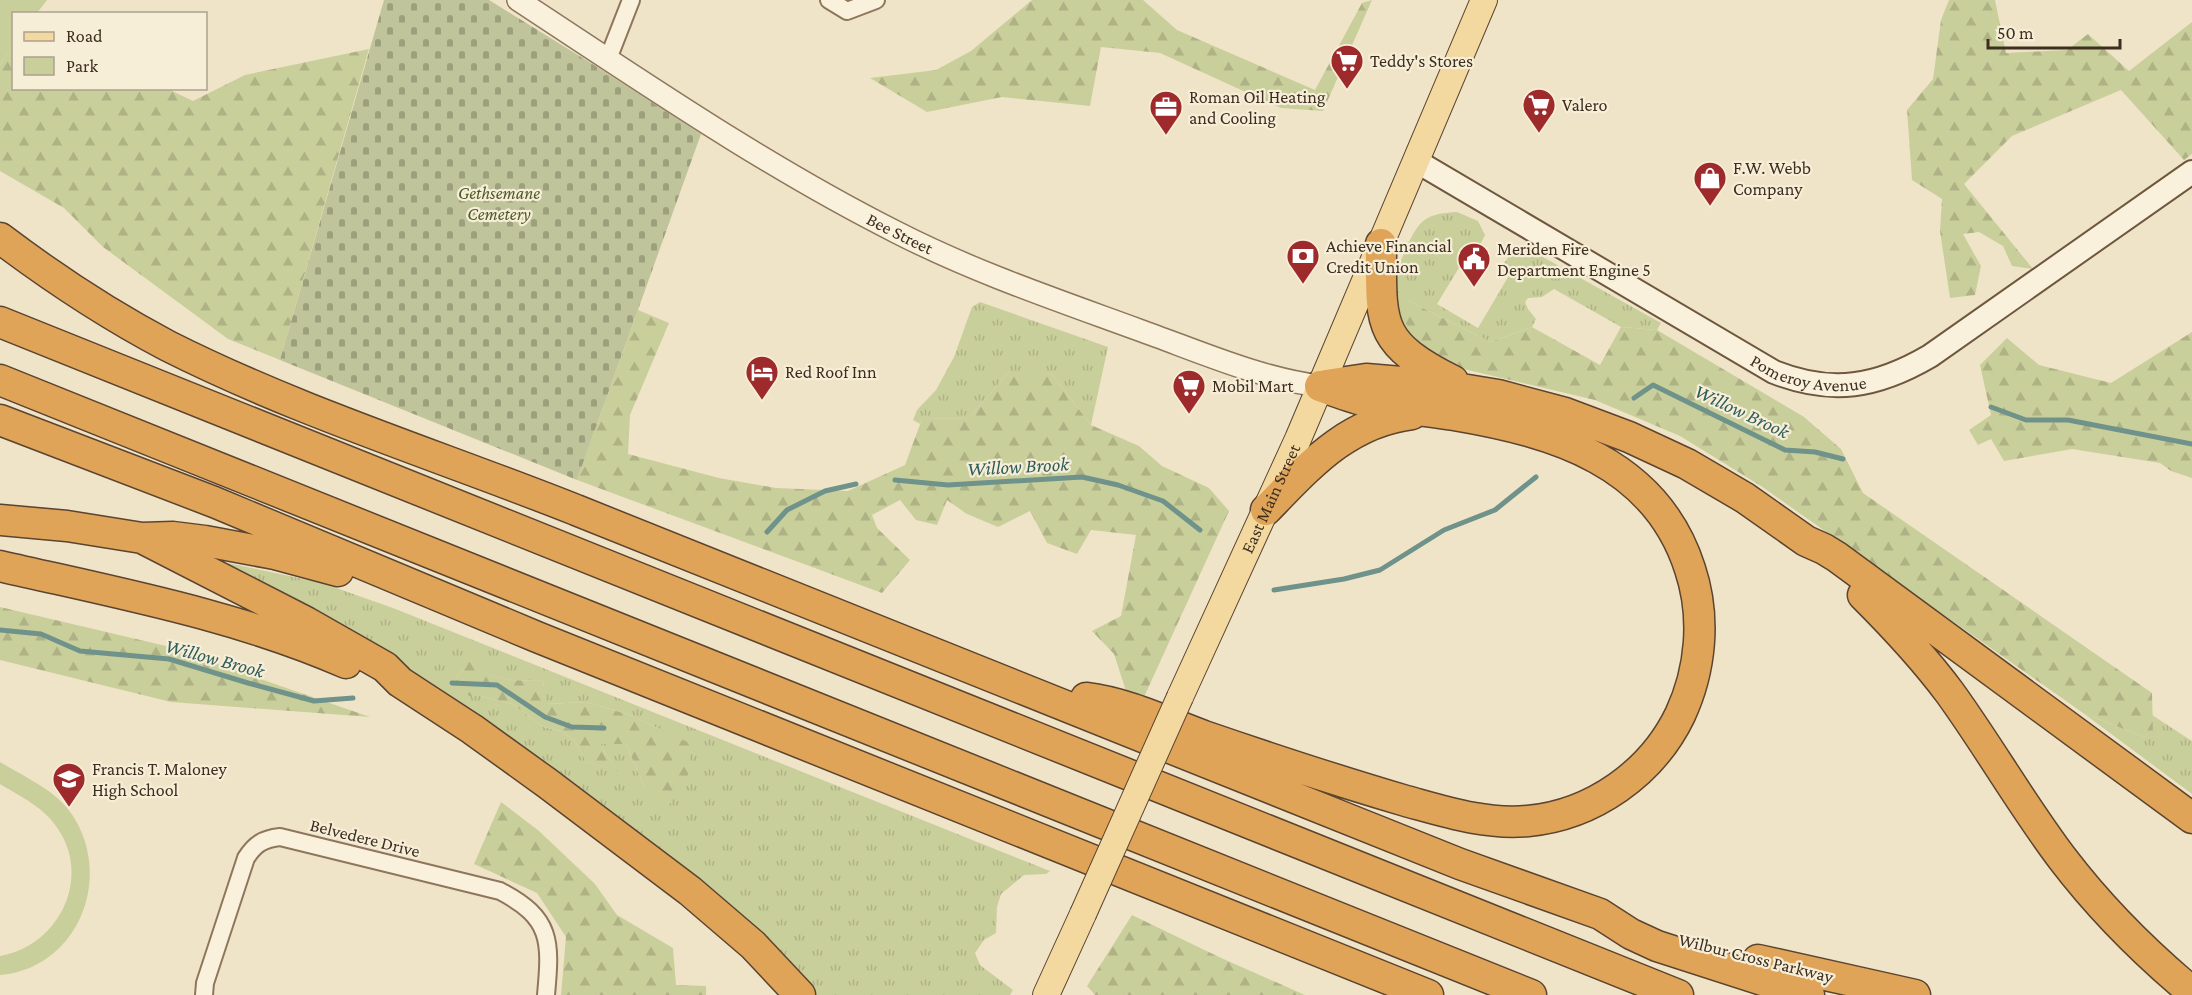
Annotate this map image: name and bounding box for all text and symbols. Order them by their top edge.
legend [12,12,207,90]
scale bar [1988,12,2120,50]
text: 50 m [1997,23,2034,43]
text: Road [66,26,103,46]
supermarket icon: Teddy's Stores [1329,43,1365,90]
place label: Teddy's Stores [1370,51,1473,71]
text: Park [66,56,98,76]
place label: Roman Oil Heating and Cooling [1189,87,1326,128]
supermarket icon: Valero [1521,87,1557,134]
office icon: Roman Oil Heating and Cooling [1148,89,1184,136]
place label: Valero [1562,95,1607,115]
place label: F.W. Webb Company [1733,158,1811,199]
shop icon: F.W. Webb Company [1692,160,1728,207]
park label: Gethsemane Cemetery [458,183,540,224]
street label: Bee Street [863,209,937,259]
place label: Achieve Financial Credit Union [1326,236,1452,277]
bank icon: Achieve Financial Credit Union [1285,238,1321,285]
place label: Meriden Fire Department Engine 5 [1497,239,1651,280]
public building icon: Meriden Fire Department Engine 5 [1456,241,1492,288]
street label: Pomeroy Avenue [1747,350,1868,395]
hotel icon: Red Roof Inn [744,354,780,401]
place label: Red Roof Inn [785,362,877,382]
supermarket icon: Mobil Mart [1171,368,1207,415]
place label: Mobil Mart [1212,376,1295,396]
water label: Willow Brook [1691,380,1794,443]
street label: East Main Street [1237,440,1305,556]
water label: Willow Brook [967,452,1071,480]
water label: Willow Brook [163,634,268,682]
place label: Francis T. Maloney High School [92,759,227,800]
school or university icon: Francis T. Maloney High School [51,761,87,808]
street label: Belvedere Drive [308,815,422,861]
street label: Wilbur Cross Parkway [1677,929,1836,987]

